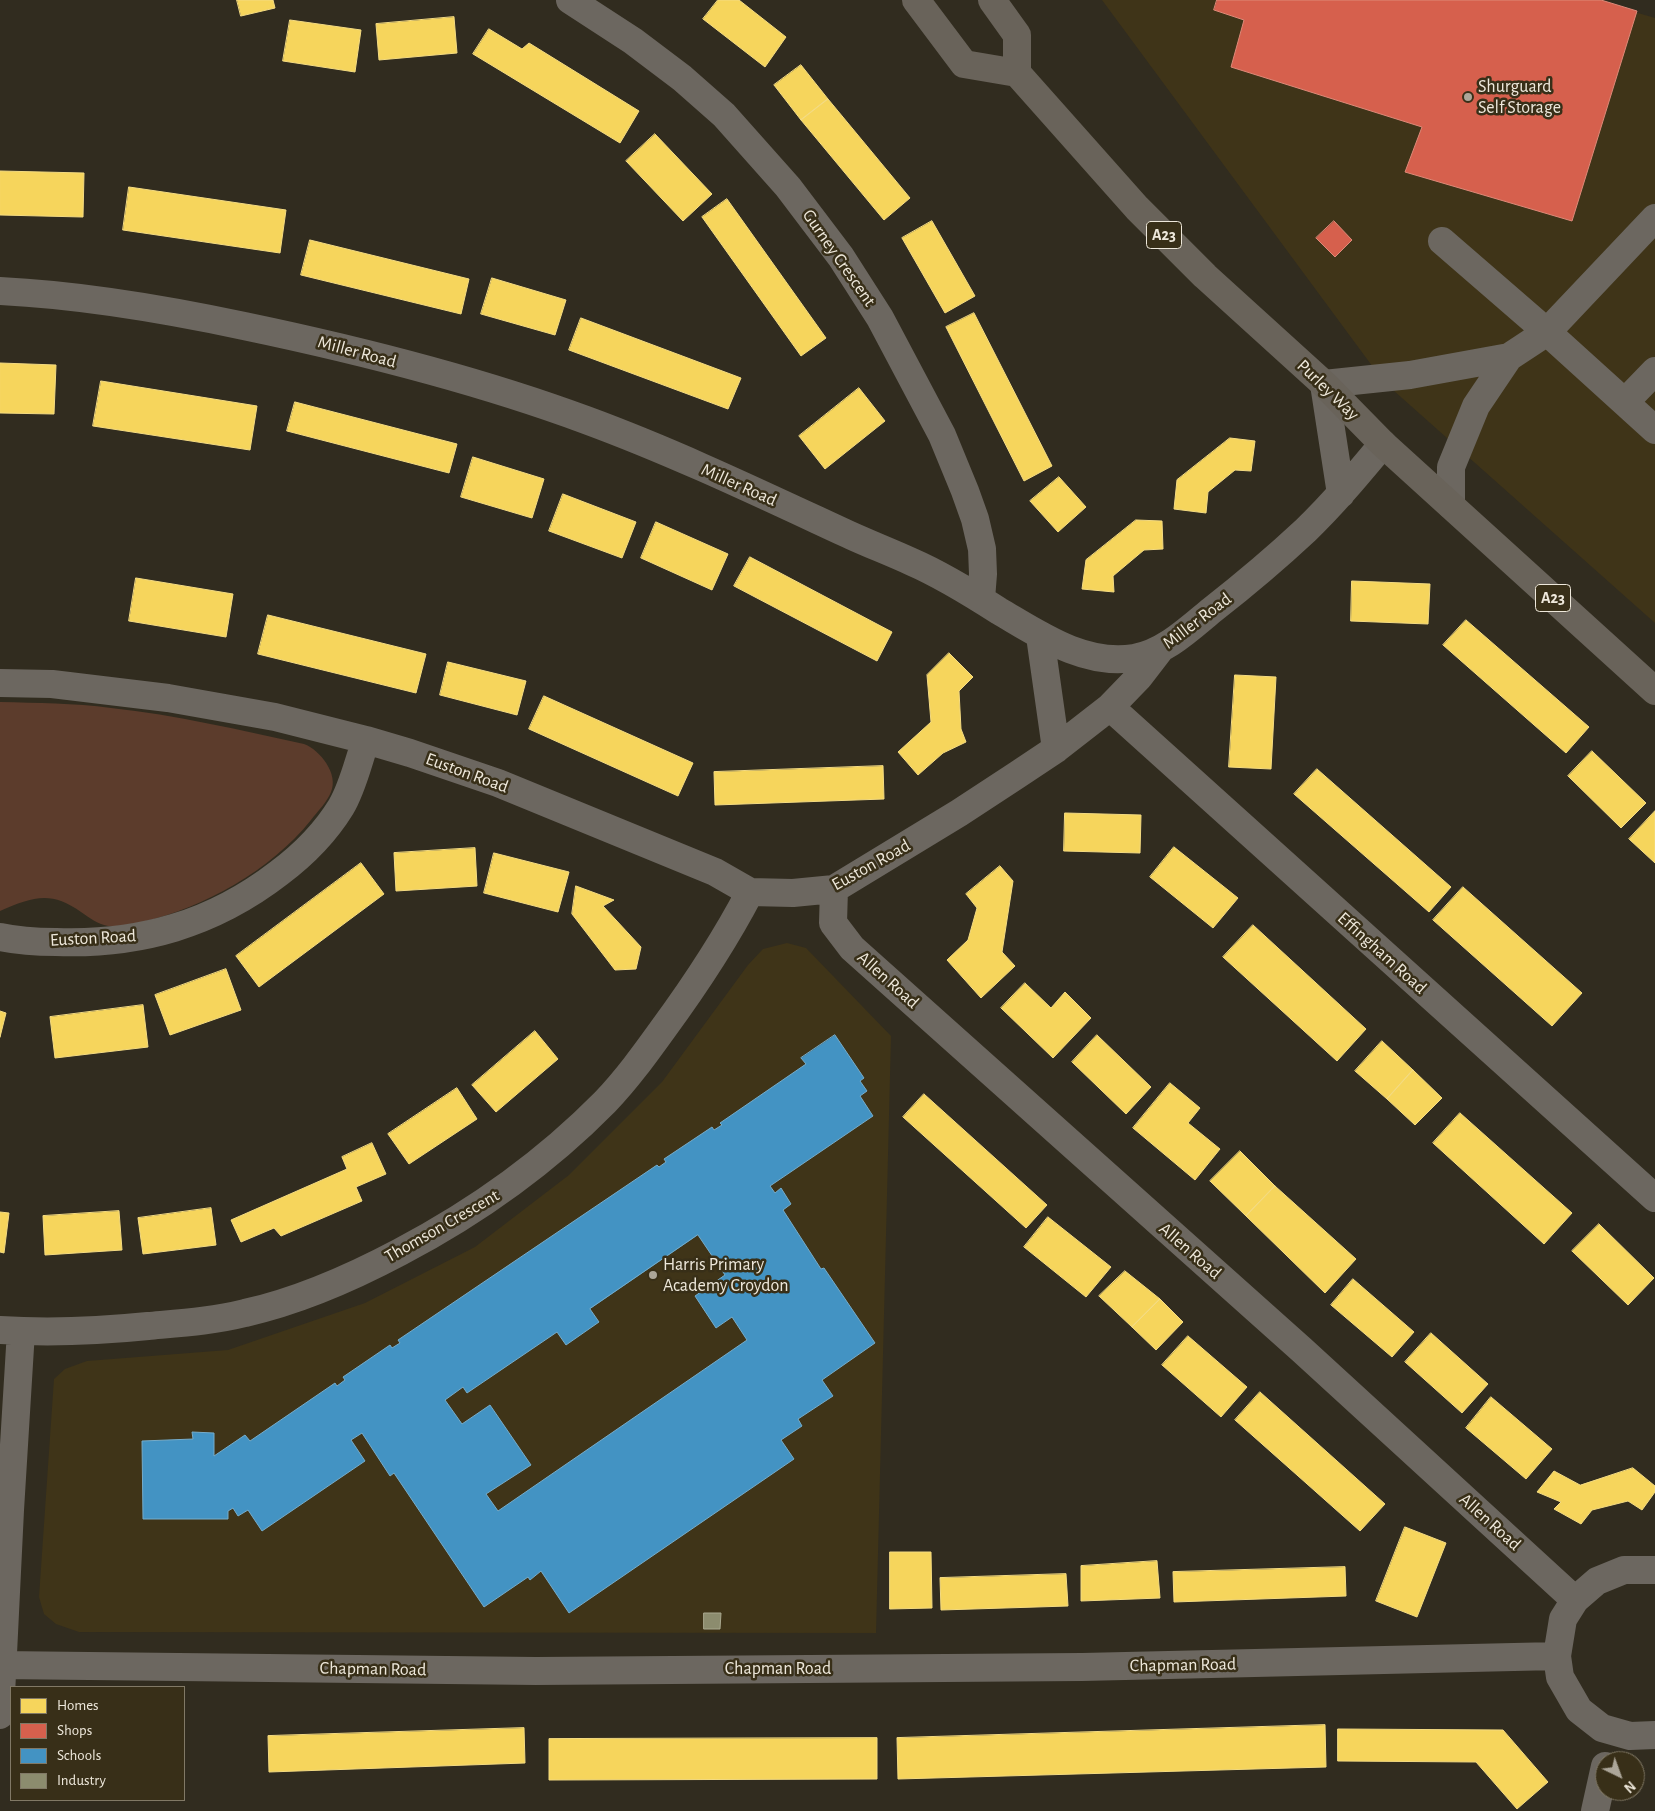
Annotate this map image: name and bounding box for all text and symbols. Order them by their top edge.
place label: Shurguard Self Storage [1478,76,1561,118]
marker: Shurguard Self Storage [1462,91,1474,103]
street label: Gurney Crescent [798,205,880,311]
road number: A23 [1146,222,1182,248]
street label: Miller Road [315,331,399,373]
street label: Purley Way [1292,355,1364,425]
street label: Miller Road [698,459,780,511]
road number: A23 [1536,584,1570,612]
street label: Miller Road [1158,588,1236,654]
street label: Euston Road [423,748,511,798]
street label: Euston Road [828,835,914,895]
street label: Effingham Road [1333,907,1431,999]
street label: Euston Road [49,925,137,951]
street label: Allen Road [853,947,923,1013]
street label: Thomson Crescent [381,1184,503,1268]
street label: Allen Road [1154,1218,1226,1284]
place label: Harris Primary Academy Croydon [663,1254,789,1296]
marker: Harris Primary Academy Croydon [647,1269,659,1281]
street label: Allen Road [1455,1489,1525,1555]
street label: Chapman Road [1130,1653,1236,1677]
street label: Chapman Road [320,1657,426,1681]
street label: Chapman Road [725,1658,831,1680]
legend [10,1686,185,1801]
text: Homes [57,1698,99,1713]
text: Shops [57,1723,92,1738]
text: Schools [57,1748,101,1763]
north arrow [1595,1751,1645,1801]
text: Industry [57,1773,106,1788]
text: N [1621,1778,1638,1795]

